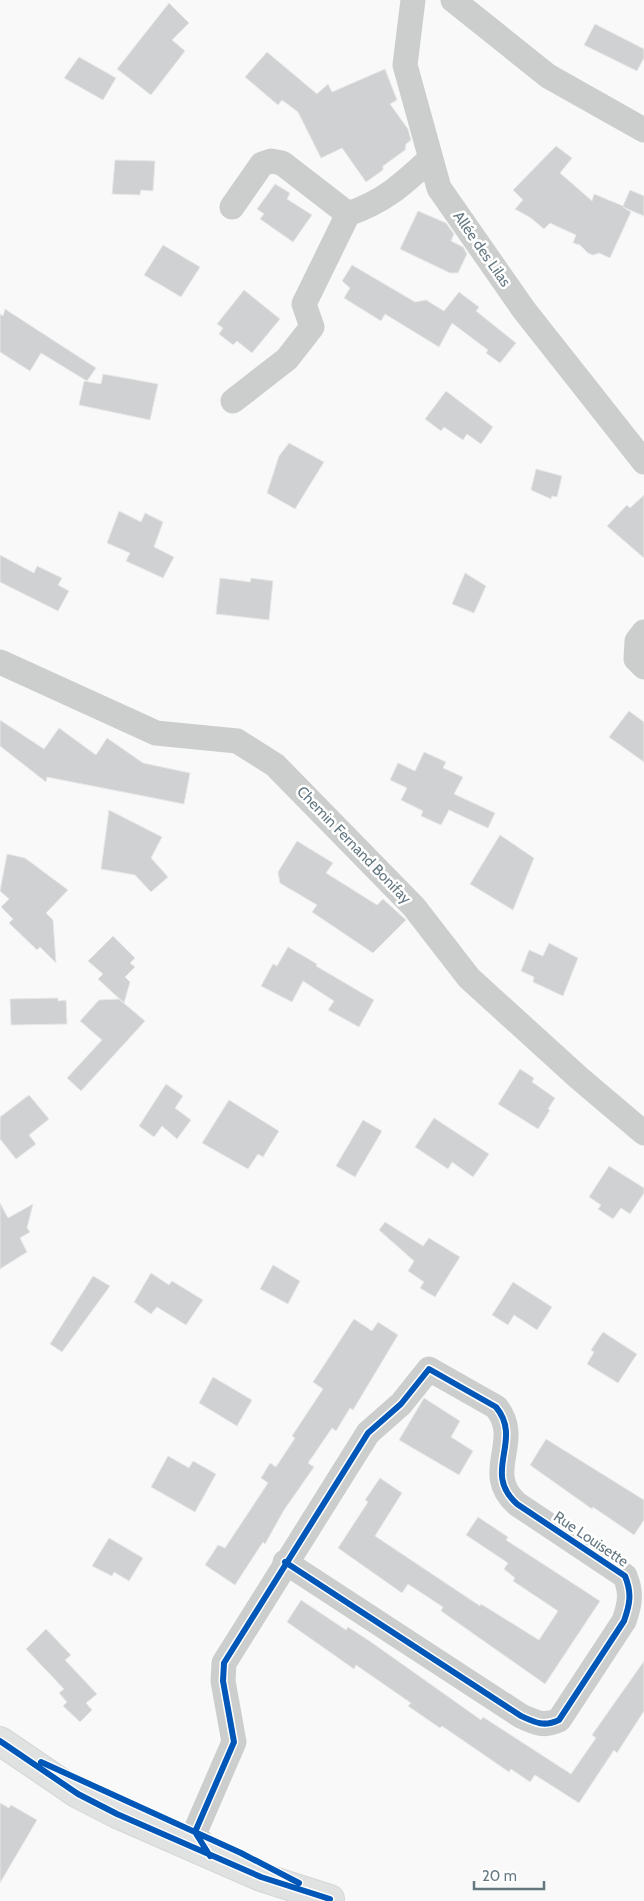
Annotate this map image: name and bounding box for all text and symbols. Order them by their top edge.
street label: Allée des Lilas [449,208,515,290]
street label: Chemin Fernand Bonifay [293,782,415,908]
street label: Rue Louisette [550,1507,632,1571]
scale bar [474,1858,544,1890]
text: 20 m [482,1867,517,1885]

